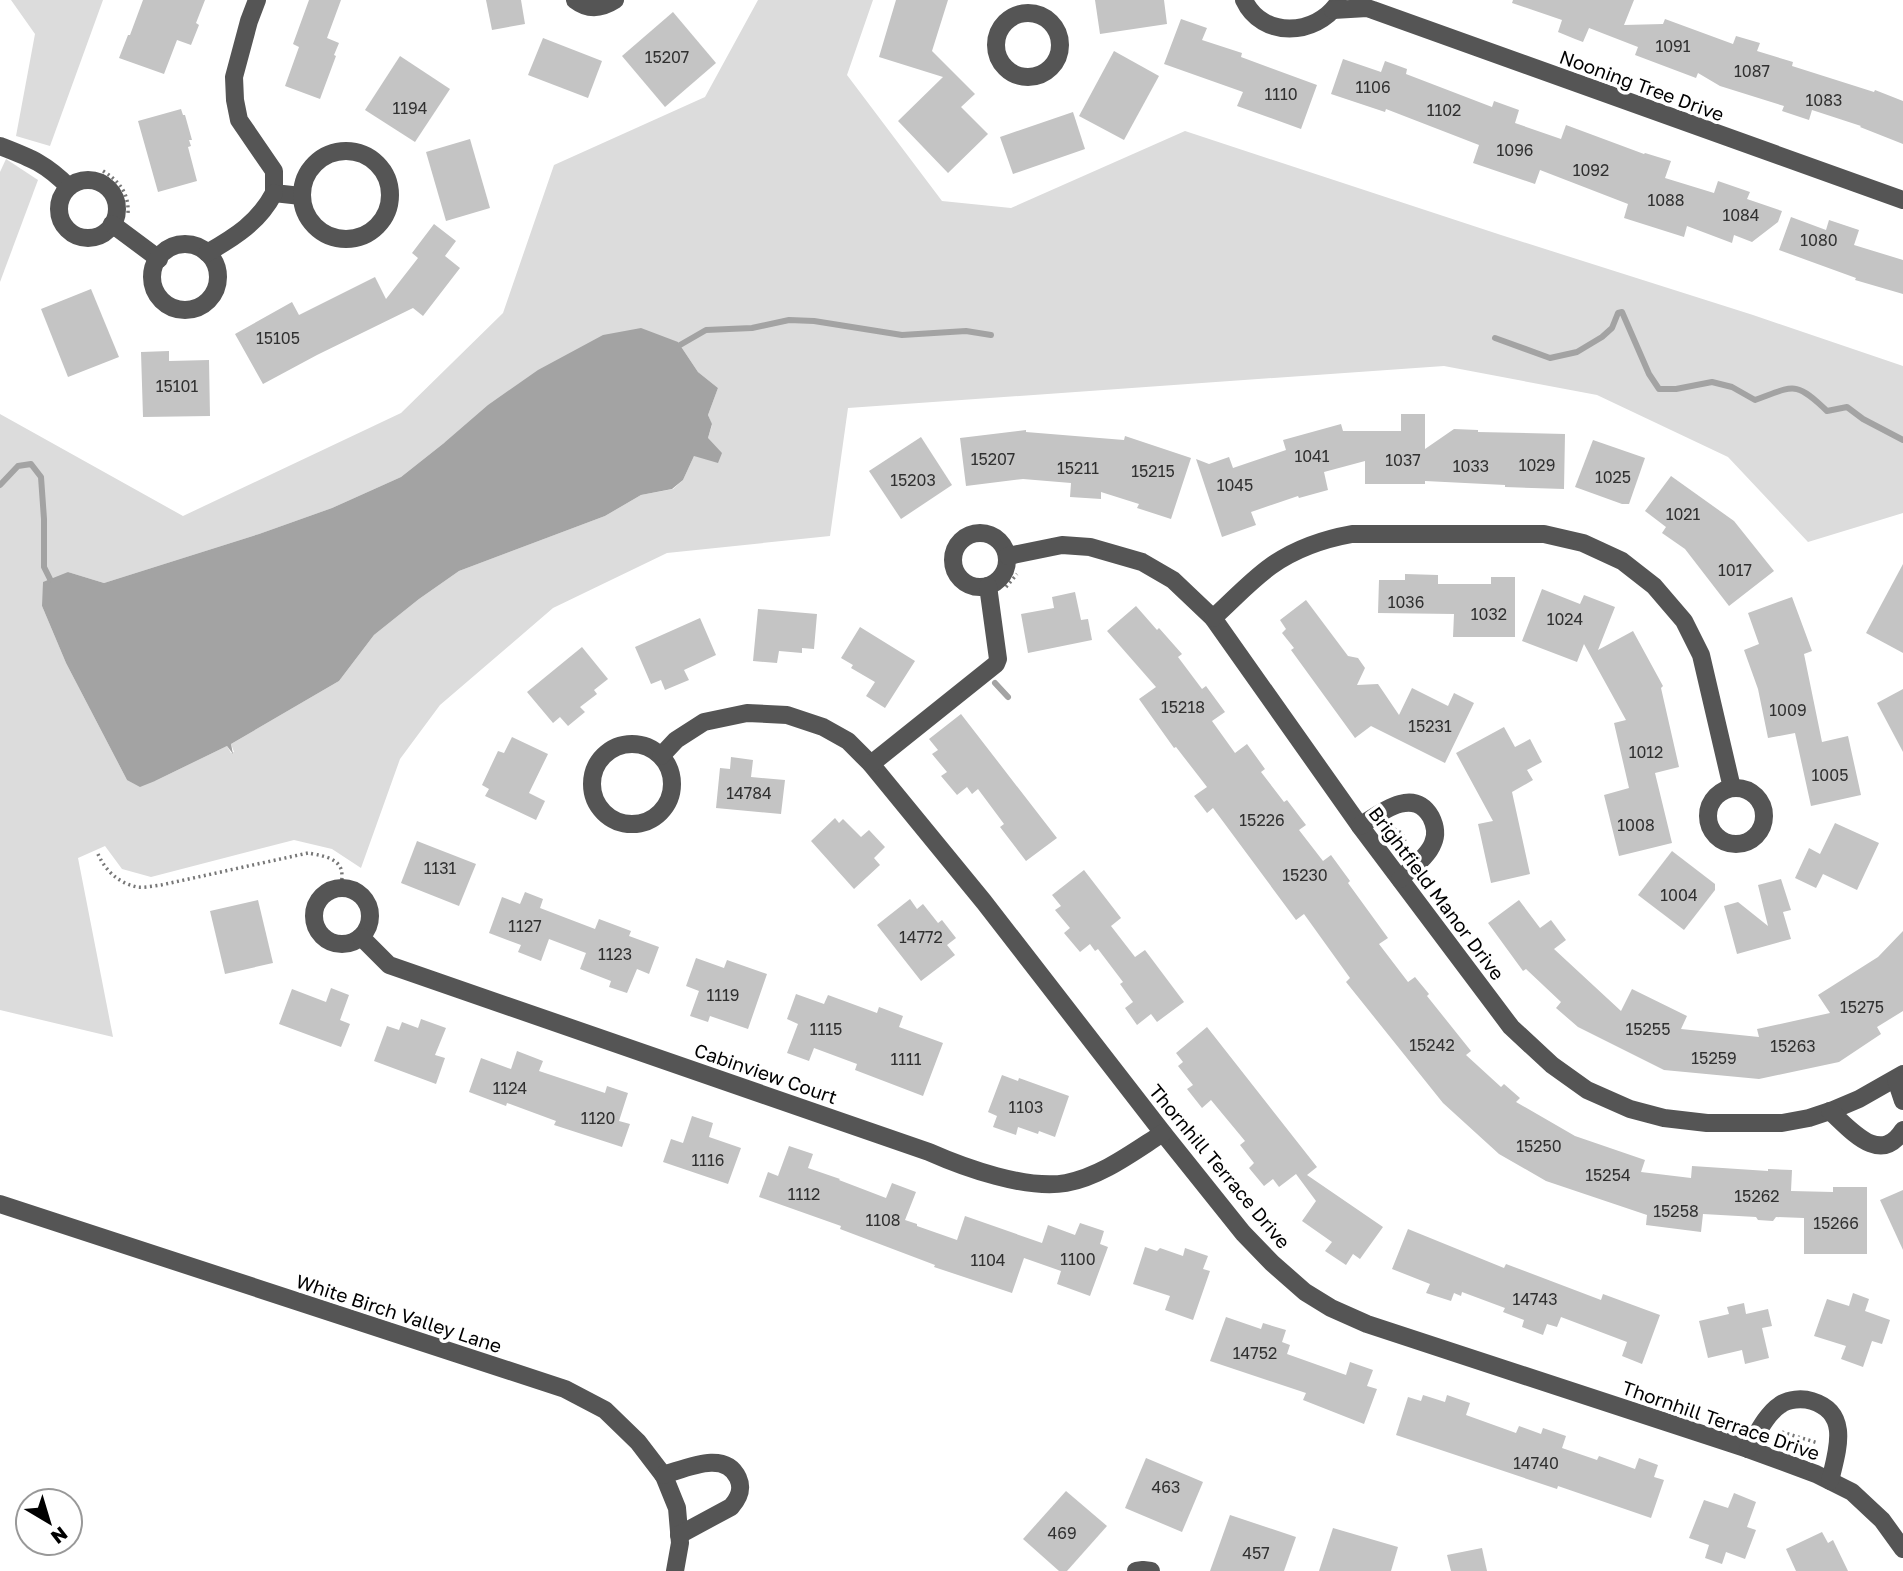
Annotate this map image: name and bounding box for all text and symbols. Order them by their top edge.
house number: 1091 [1655,36,1691,56]
street label: Nooning Tree Drive [1557,45,1727,125]
house number: 15207 [645,47,689,67]
house number: 1087 [1734,61,1770,81]
house number: 1106 [1355,77,1391,97]
house number: 1110 [1264,84,1298,104]
house number: 1083 [1806,90,1842,110]
house number: 1194 [393,98,427,118]
house number: 1102 [1427,100,1461,120]
house number: 1096 [1496,140,1534,160]
house number: 1092 [1573,160,1609,180]
house number: 1088 [1647,190,1685,210]
house number: 1084 [1722,205,1760,225]
house number: 1080 [1800,230,1838,250]
house number: 15105 [256,328,300,348]
house number: 15101 [156,376,198,396]
house number: 1041 [1294,446,1330,466]
house number: 15207 [971,449,1015,469]
house number: 1037 [1385,450,1421,470]
house number: 1029 [1519,455,1555,475]
house number: 1033 [1453,456,1489,476]
house number: 15211 [1057,458,1099,478]
house number: 15215 [1131,461,1175,481]
house number: 1025 [1595,467,1631,487]
house number: 15203 [890,470,936,490]
house number: 1045 [1217,475,1253,495]
house number: 1021 [1666,504,1701,524]
house number: 1017 [1718,560,1752,580]
house number: 1036 [1388,592,1424,612]
house number: 1032 [1471,604,1507,624]
house number: 1024 [1547,609,1583,629]
house number: 15218 [1161,697,1205,717]
house number: 1009 [1769,700,1807,720]
house number: 15231 [1408,716,1452,736]
house number: 1012 [1629,742,1663,762]
house number: 1005 [1812,765,1848,785]
house number: 14784 [726,783,772,803]
street label: Brightfield Manor Drive [1364,802,1510,984]
house number: 15226 [1239,810,1285,830]
house number: 1008 [1617,815,1655,835]
house number: 1131 [424,858,457,878]
house number: 15230 [1282,865,1328,885]
house number: 1004 [1660,885,1698,905]
house number: 1127 [508,916,542,936]
house number: 14772 [899,927,943,947]
house number: 1123 [598,944,632,964]
house number: 1119 [707,985,739,1005]
house number: 15275 [1840,997,1884,1017]
house number: 1115 [810,1019,842,1039]
house number: 15255 [1626,1019,1670,1039]
house number: 15242 [1409,1035,1455,1055]
house number: 15263 [1770,1036,1816,1056]
street label: Cabinview Court [692,1038,840,1108]
house number: 15259 [1691,1048,1737,1068]
house number: 1111 [890,1049,922,1069]
house number: 1124 [493,1078,527,1098]
street label: Thornhill Terrace Drive [1145,1079,1295,1253]
house number: 1103 [1009,1097,1043,1117]
house number: 1120 [581,1108,615,1128]
house number: 15250 [1516,1136,1562,1156]
house number: 1116 [692,1150,724,1170]
house number: 15254 [1585,1165,1631,1185]
house number: 1112 [788,1184,820,1204]
house number: 15262 [1734,1186,1780,1206]
house number: 15258 [1653,1201,1699,1221]
house number: 1108 [865,1210,901,1230]
house number: 15266 [1813,1213,1859,1233]
house number: 1100 [1060,1249,1096,1269]
house number: 1104 [970,1250,1006,1270]
street label: White Birch Valley Lane [293,1269,505,1357]
house number: 14743 [1512,1289,1558,1309]
house number: 14752 [1233,1343,1277,1363]
street label: Thornhill Terrace Drive [1619,1375,1823,1465]
house number: 14740 [1513,1453,1559,1473]
house number: 463 [1152,1477,1180,1497]
north arrow [14,1487,84,1557]
text: N [47,1522,73,1549]
house number: 469 [1047,1523,1077,1543]
house number: 457 [1242,1543,1270,1563]

